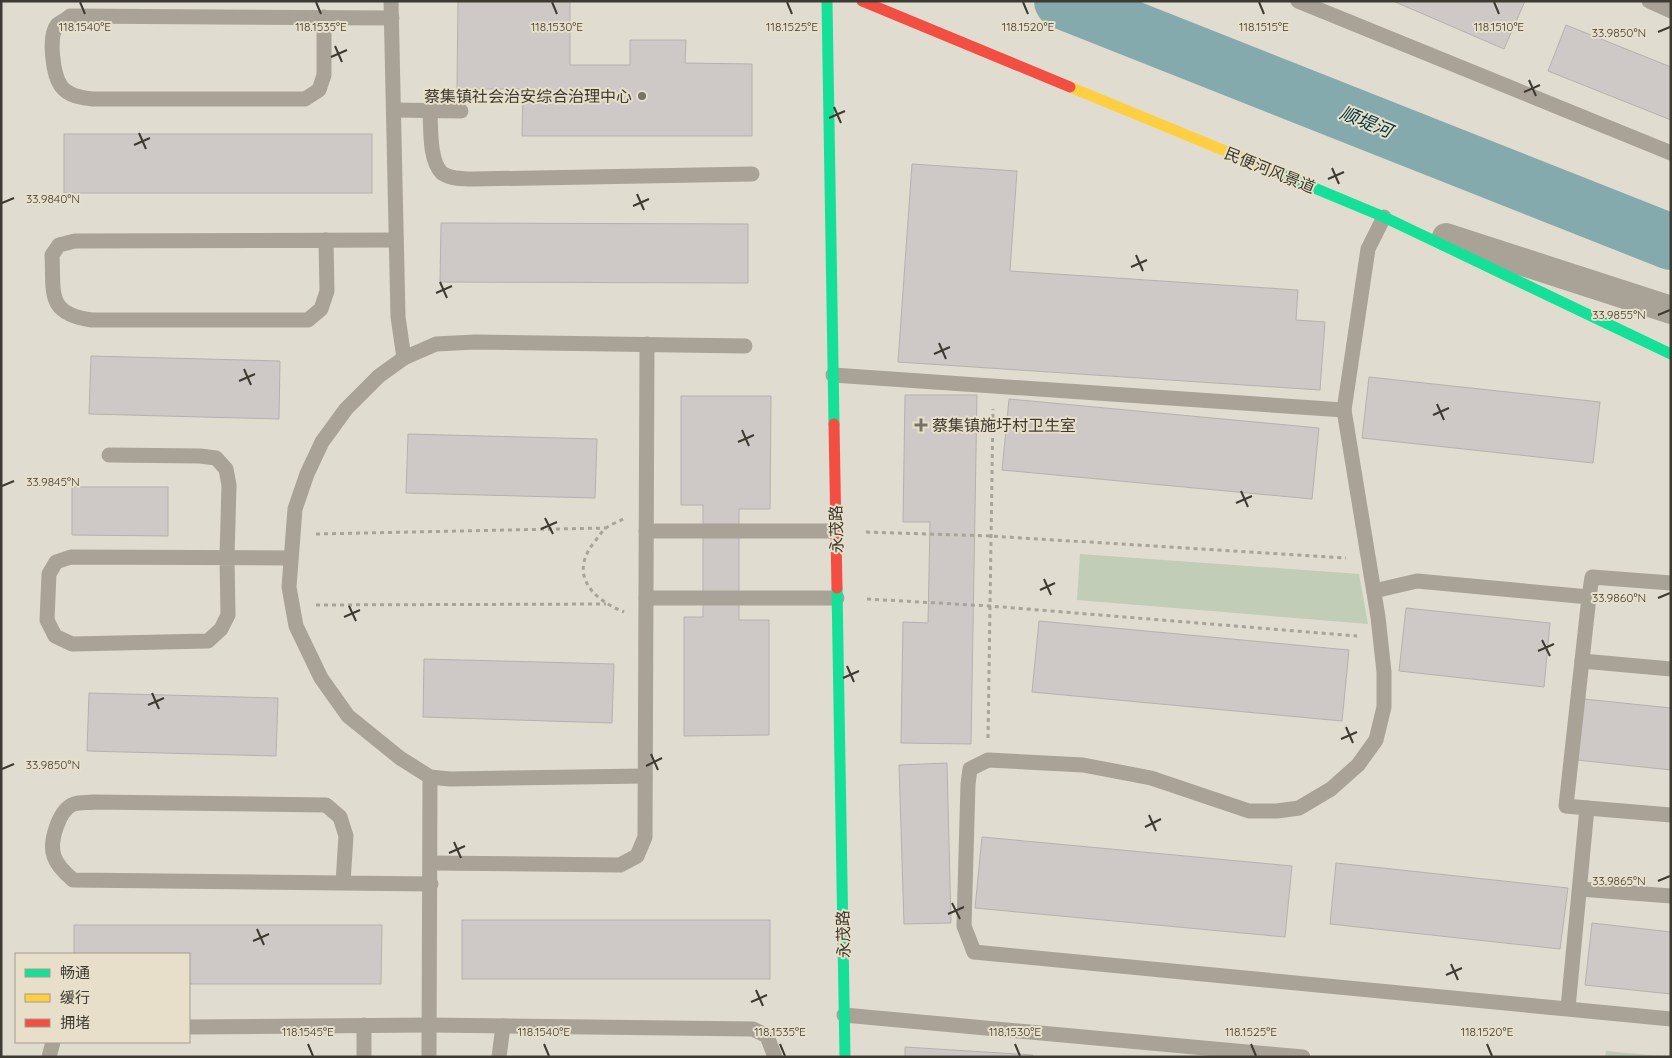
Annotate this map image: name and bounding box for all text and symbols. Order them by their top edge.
text: 118.1540°E [59,19,111,34]
text: 118.1535°E [295,19,347,34]
text: 118.1530°E [531,19,583,34]
text: 118.1525°E [766,19,818,34]
text: 118.1520°E [1002,19,1054,34]
text: 118.1515°E [1239,19,1289,34]
text: 118.1510°E [1474,19,1524,34]
text: 33.9850°N [1592,25,1646,40]
place label: 蔡集镇社会治安综合治理中心 [424,86,632,106]
marker: 蔡集镇社会治安综合治理中心 [636,90,648,102]
water label: 顺堤河 [1337,101,1398,143]
street label: 民便河风景道 [1222,143,1318,197]
text: 33.9840°N [26,191,80,206]
text: 33.9855°N [1592,307,1646,322]
place label: 蔡集镇施圩村卫生室 [932,415,1076,435]
marker: 蔡集镇施圩村卫生室 [914,418,928,432]
text: 33.9845°N [26,474,80,489]
street label: 永茂路 [826,505,846,553]
text: 33.9860°N [1592,590,1646,605]
text: 33.9850°N [26,757,80,772]
text: 33.9865°N [1592,873,1646,888]
street label: 永茂路 [833,910,853,958]
legend [15,953,190,1043]
text: 畅通 [60,963,90,982]
text: 缓行 [60,988,90,1007]
text: 拥堵 [60,1013,90,1032]
text: 118.1545°E [282,1024,334,1039]
text: 118.1540°E [518,1024,570,1039]
text: 118.1535°E [754,1024,806,1039]
text: 118.1530°E [989,1024,1041,1039]
text: 118.1525°E [1225,1024,1277,1039]
text: 118.1520°E [1461,1024,1513,1039]

